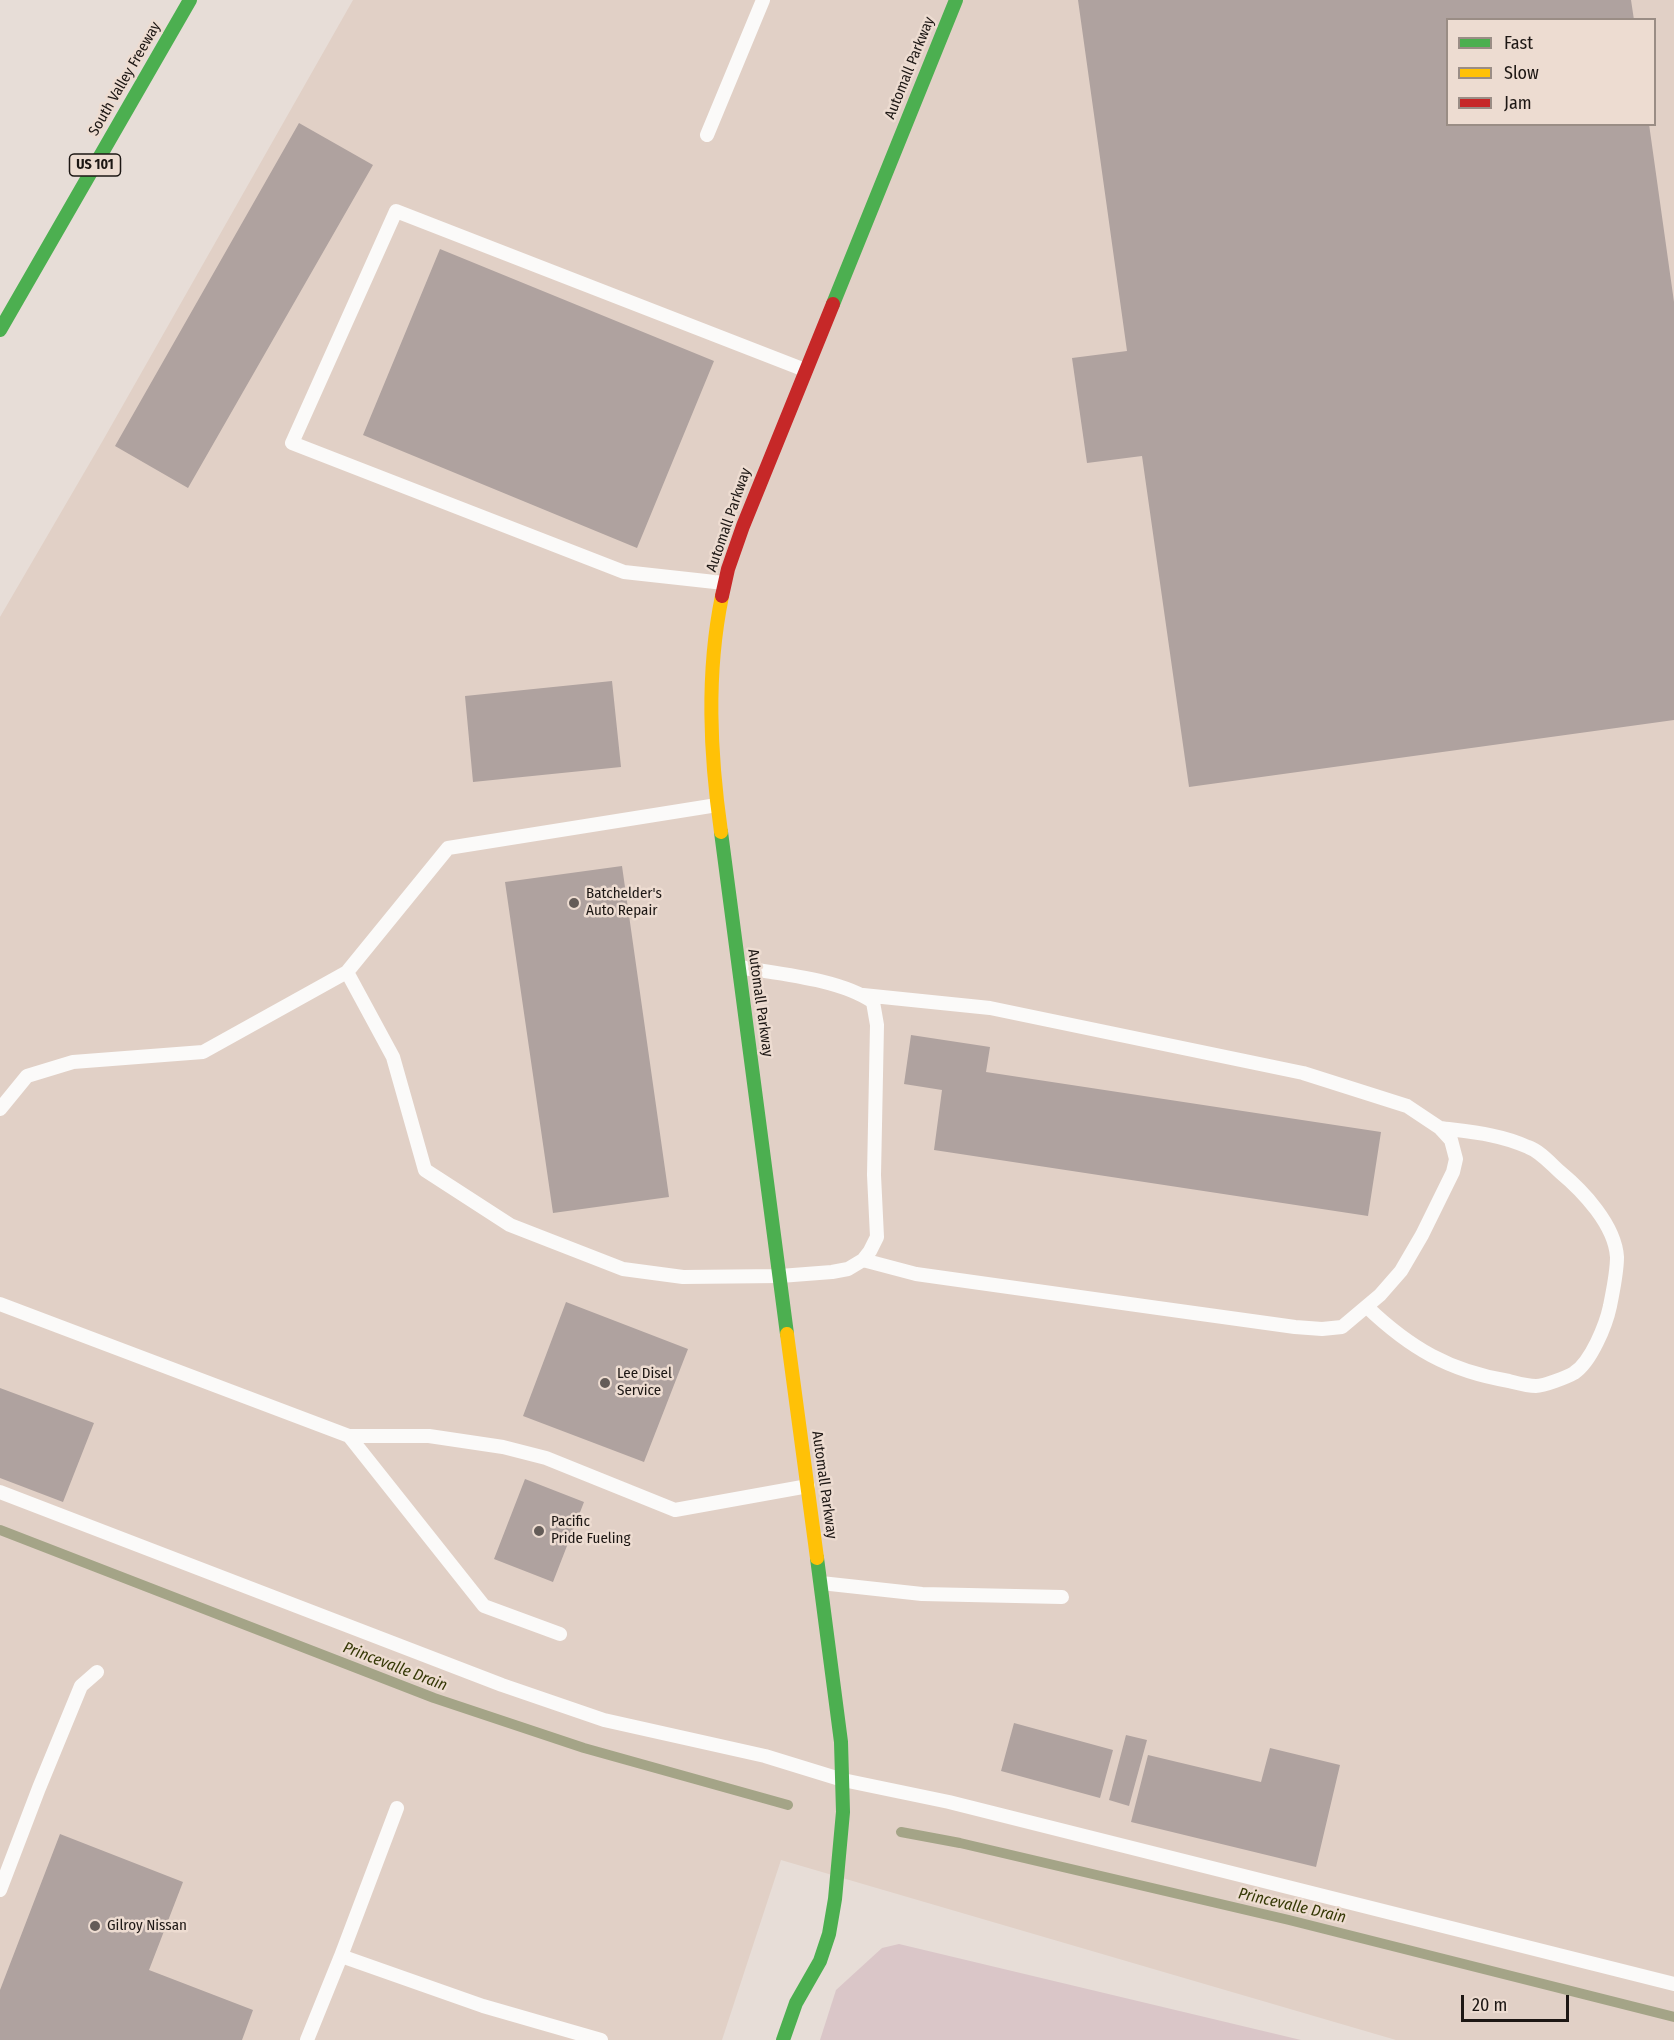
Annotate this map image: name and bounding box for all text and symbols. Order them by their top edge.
street label: Automall Parkway [881,14,939,122]
legend [1446,18,1656,126]
street label: South Valley Freeway [85,19,165,139]
text: Fast [1504,32,1533,54]
text: Slow [1504,62,1539,84]
text: Jam [1504,92,1532,114]
road number: US 101 [70,154,121,176]
street label: Automall Parkway [703,466,755,574]
place label: Batchelder's Auto Repair [586,885,662,920]
marker: Batchelder's Auto Repair [567,896,581,910]
street label: Automall Parkway [744,948,776,1058]
place label: Lee Disel Service [617,1365,672,1400]
marker: Lee Disel Service [598,1376,612,1390]
street label: Automall Parkway [808,1430,840,1540]
place label: Pacific Pride Fueling [551,1513,630,1548]
marker: Pacific Pride Fueling [532,1524,546,1538]
water label: Princevalle Drain [340,1638,450,1696]
water label: Princevalle Drain [1236,1884,1348,1928]
place label: Gilroy Nissan [107,1917,187,1935]
marker: Gilroy Nissan [88,1919,102,1933]
scale bar [1464,1983,1572,2021]
text: 20 m [1472,1994,1507,2016]

